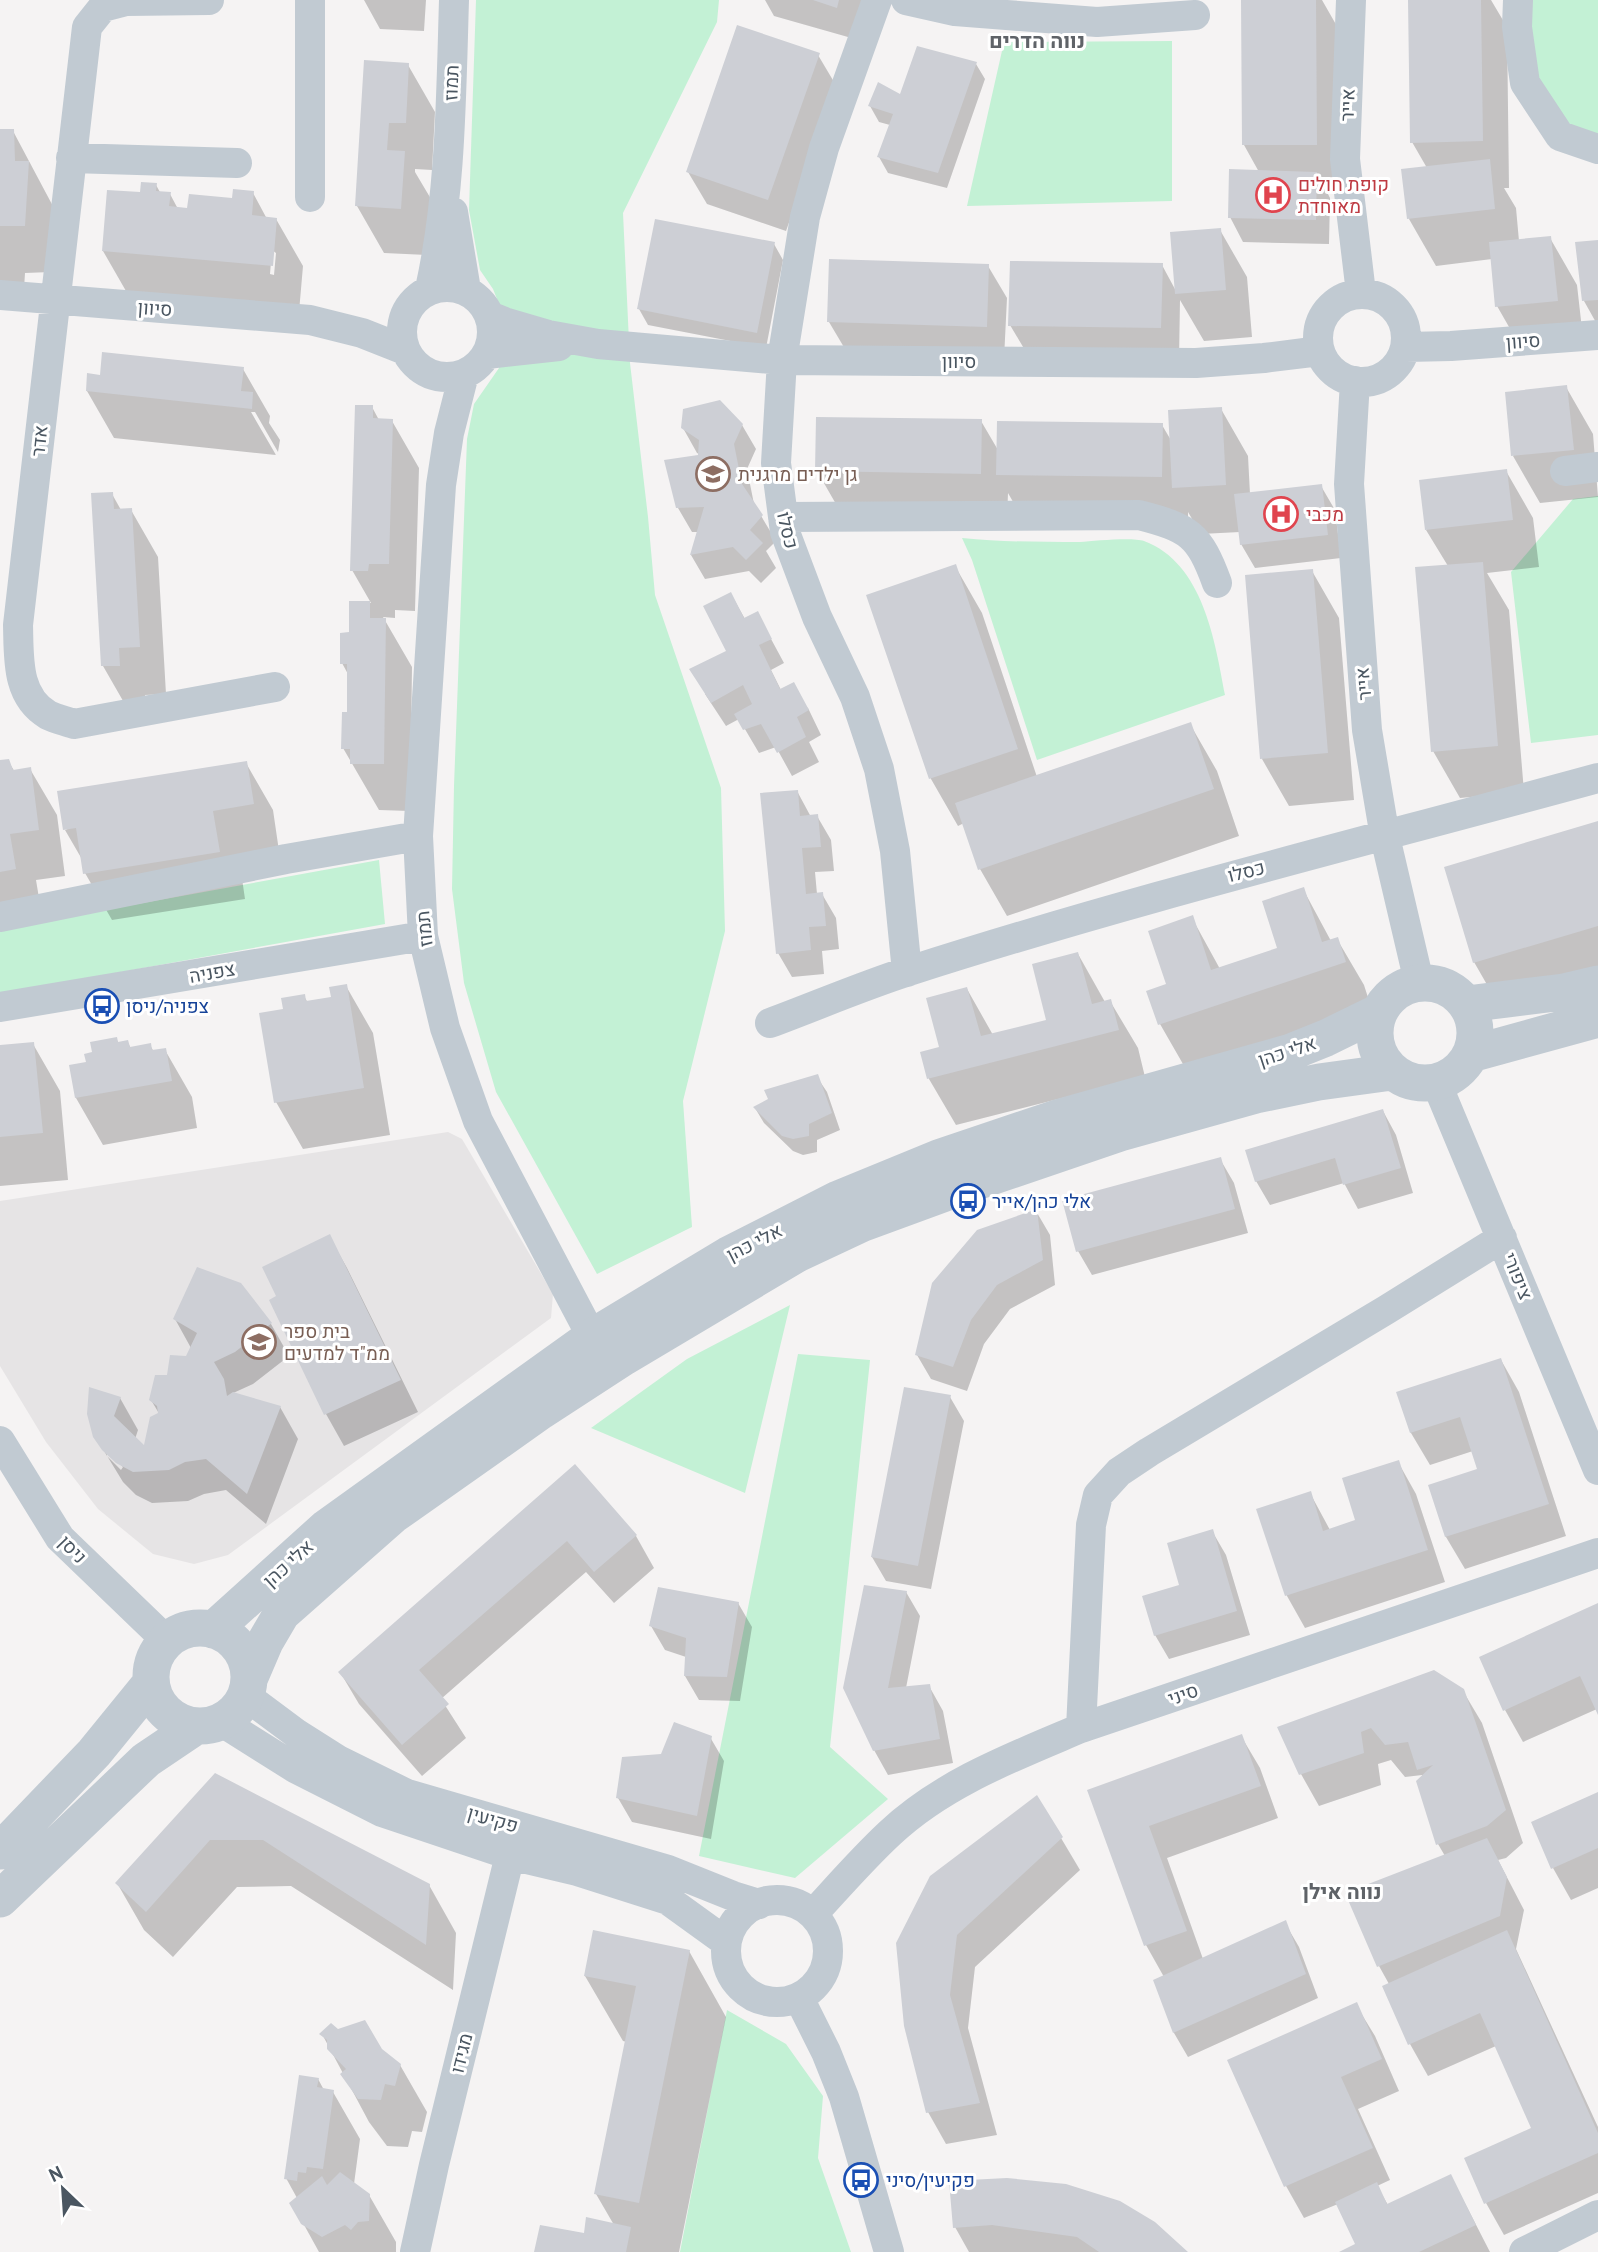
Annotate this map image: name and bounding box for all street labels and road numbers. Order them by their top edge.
street label: תמוז [438,64,464,102]
street label: אייר [1334,88,1360,122]
street label: סיוון [137,295,173,321]
street label: סיוון [1505,328,1541,354]
street label: סיוון [942,349,976,373]
street label: אדר [25,424,53,458]
street label: כסלו [772,509,804,551]
street label: אייר [1350,667,1376,701]
street label: כסלו [1225,855,1267,887]
street label: תמוז [410,910,438,948]
street label: צפניה [187,956,237,988]
street label: אלי כהן [1255,1030,1319,1072]
street label: אלי כהן [722,1218,786,1266]
street label: ציפורי [1498,1249,1538,1303]
street label: ניסן [54,1530,92,1568]
street label: אלי כהן [258,1534,318,1592]
street label: סיני [1165,1678,1201,1710]
street label: פקיעין [465,1800,521,1838]
street label: מגידו [444,2030,478,2076]

